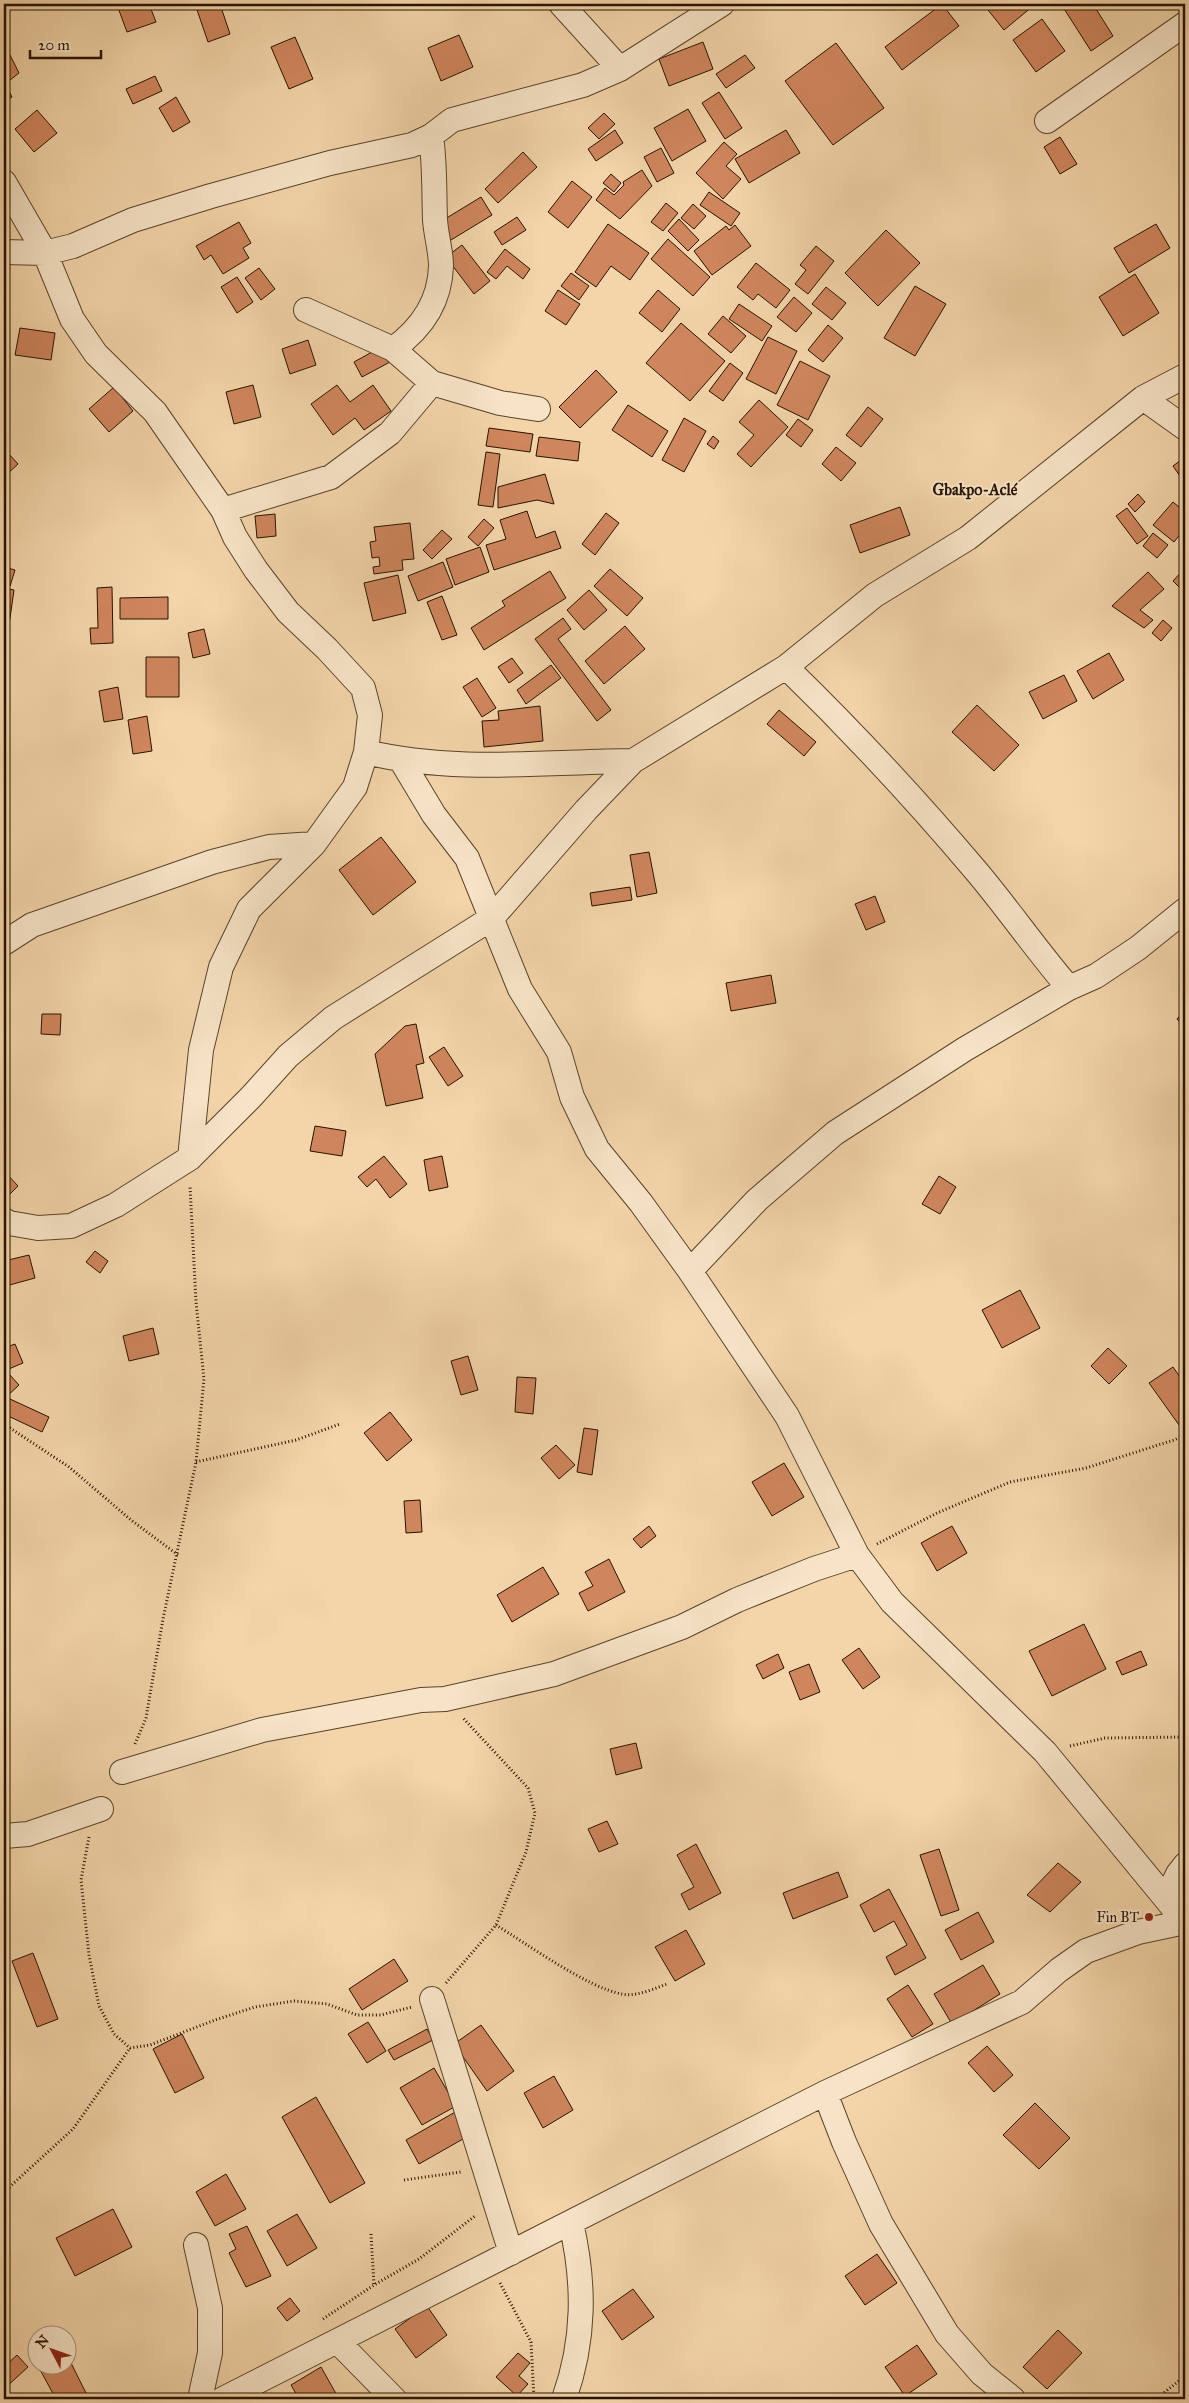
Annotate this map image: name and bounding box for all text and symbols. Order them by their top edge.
scale bar [30,28,101,60]
text: 20 m [38,36,70,54]
district label: Gbakpo-Aclé [933,480,1018,500]
place label: Fin BT [1097,1909,1139,1926]
marker: Fin BT [1143,1911,1155,1923]
north arrow [28,2326,78,2376]
text: N [32,2332,53,2352]

